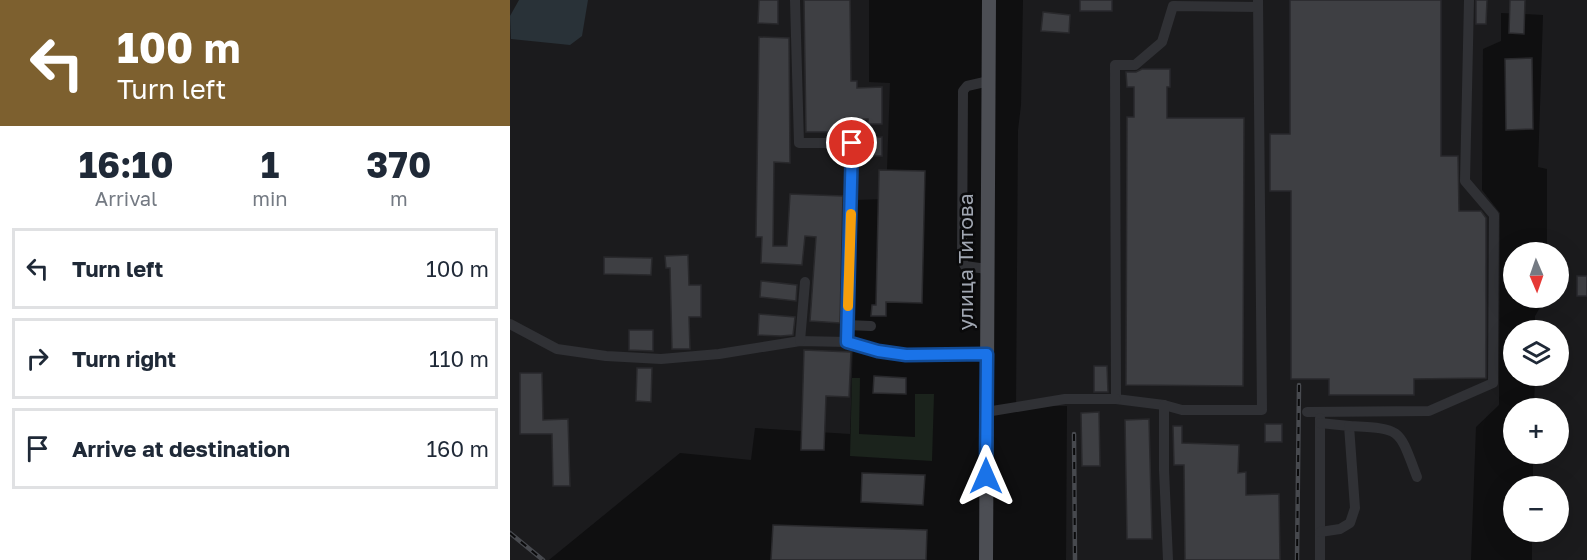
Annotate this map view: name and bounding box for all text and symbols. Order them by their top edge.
text: 100 m [117,22,240,72]
icon: left [18,24,96,102]
text: Turn left [117,73,226,105]
pin [826,117,877,168]
icon: arrive [835,126,868,159]
text: 16:10 [79,143,174,186]
text: 1 [261,143,279,186]
text: 370 [366,143,431,186]
text: Arrival [95,186,157,210]
text: min [252,186,288,210]
text: m [390,186,408,210]
street label: улица Титова [952,193,978,331]
north arrow [1503,242,1569,308]
map controls [1503,242,1569,542]
icon: left [21,252,54,285]
text: Turn left [72,255,163,282]
text: 100 m [426,255,489,282]
button: layers [1503,320,1569,386]
icon: right [21,342,54,375]
text: Turn right [72,345,176,372]
text: 110 m [429,345,489,372]
button: + [1503,398,1569,464]
icon: arrive [21,432,54,465]
text: Arrive at destination [72,435,290,462]
text: 160 m [426,435,489,462]
position arrow [954,444,1018,508]
button: − [1503,476,1569,542]

